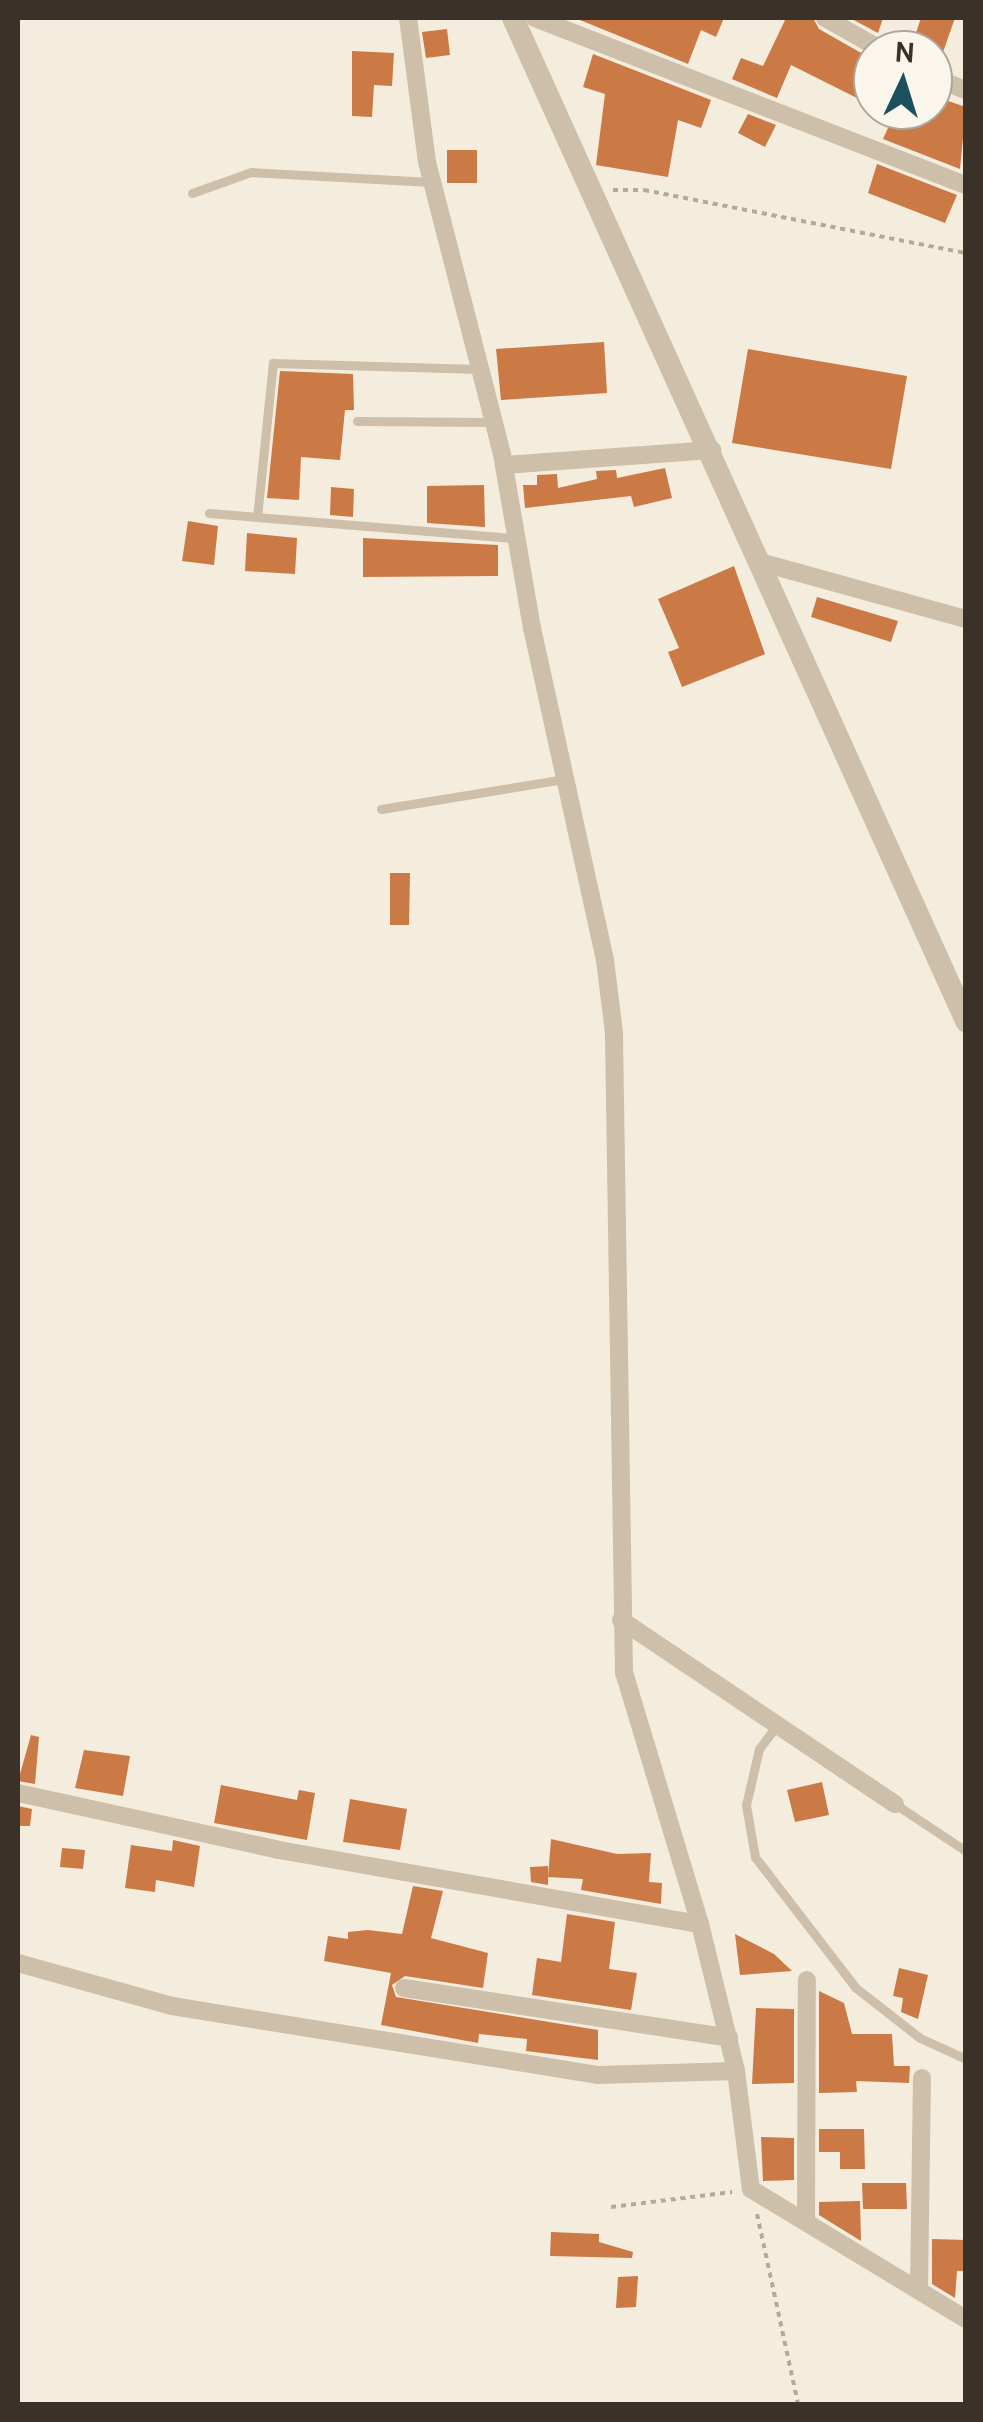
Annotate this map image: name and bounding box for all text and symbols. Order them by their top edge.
north arrow [853,30,953,130]
text: N [894,34,916,70]

